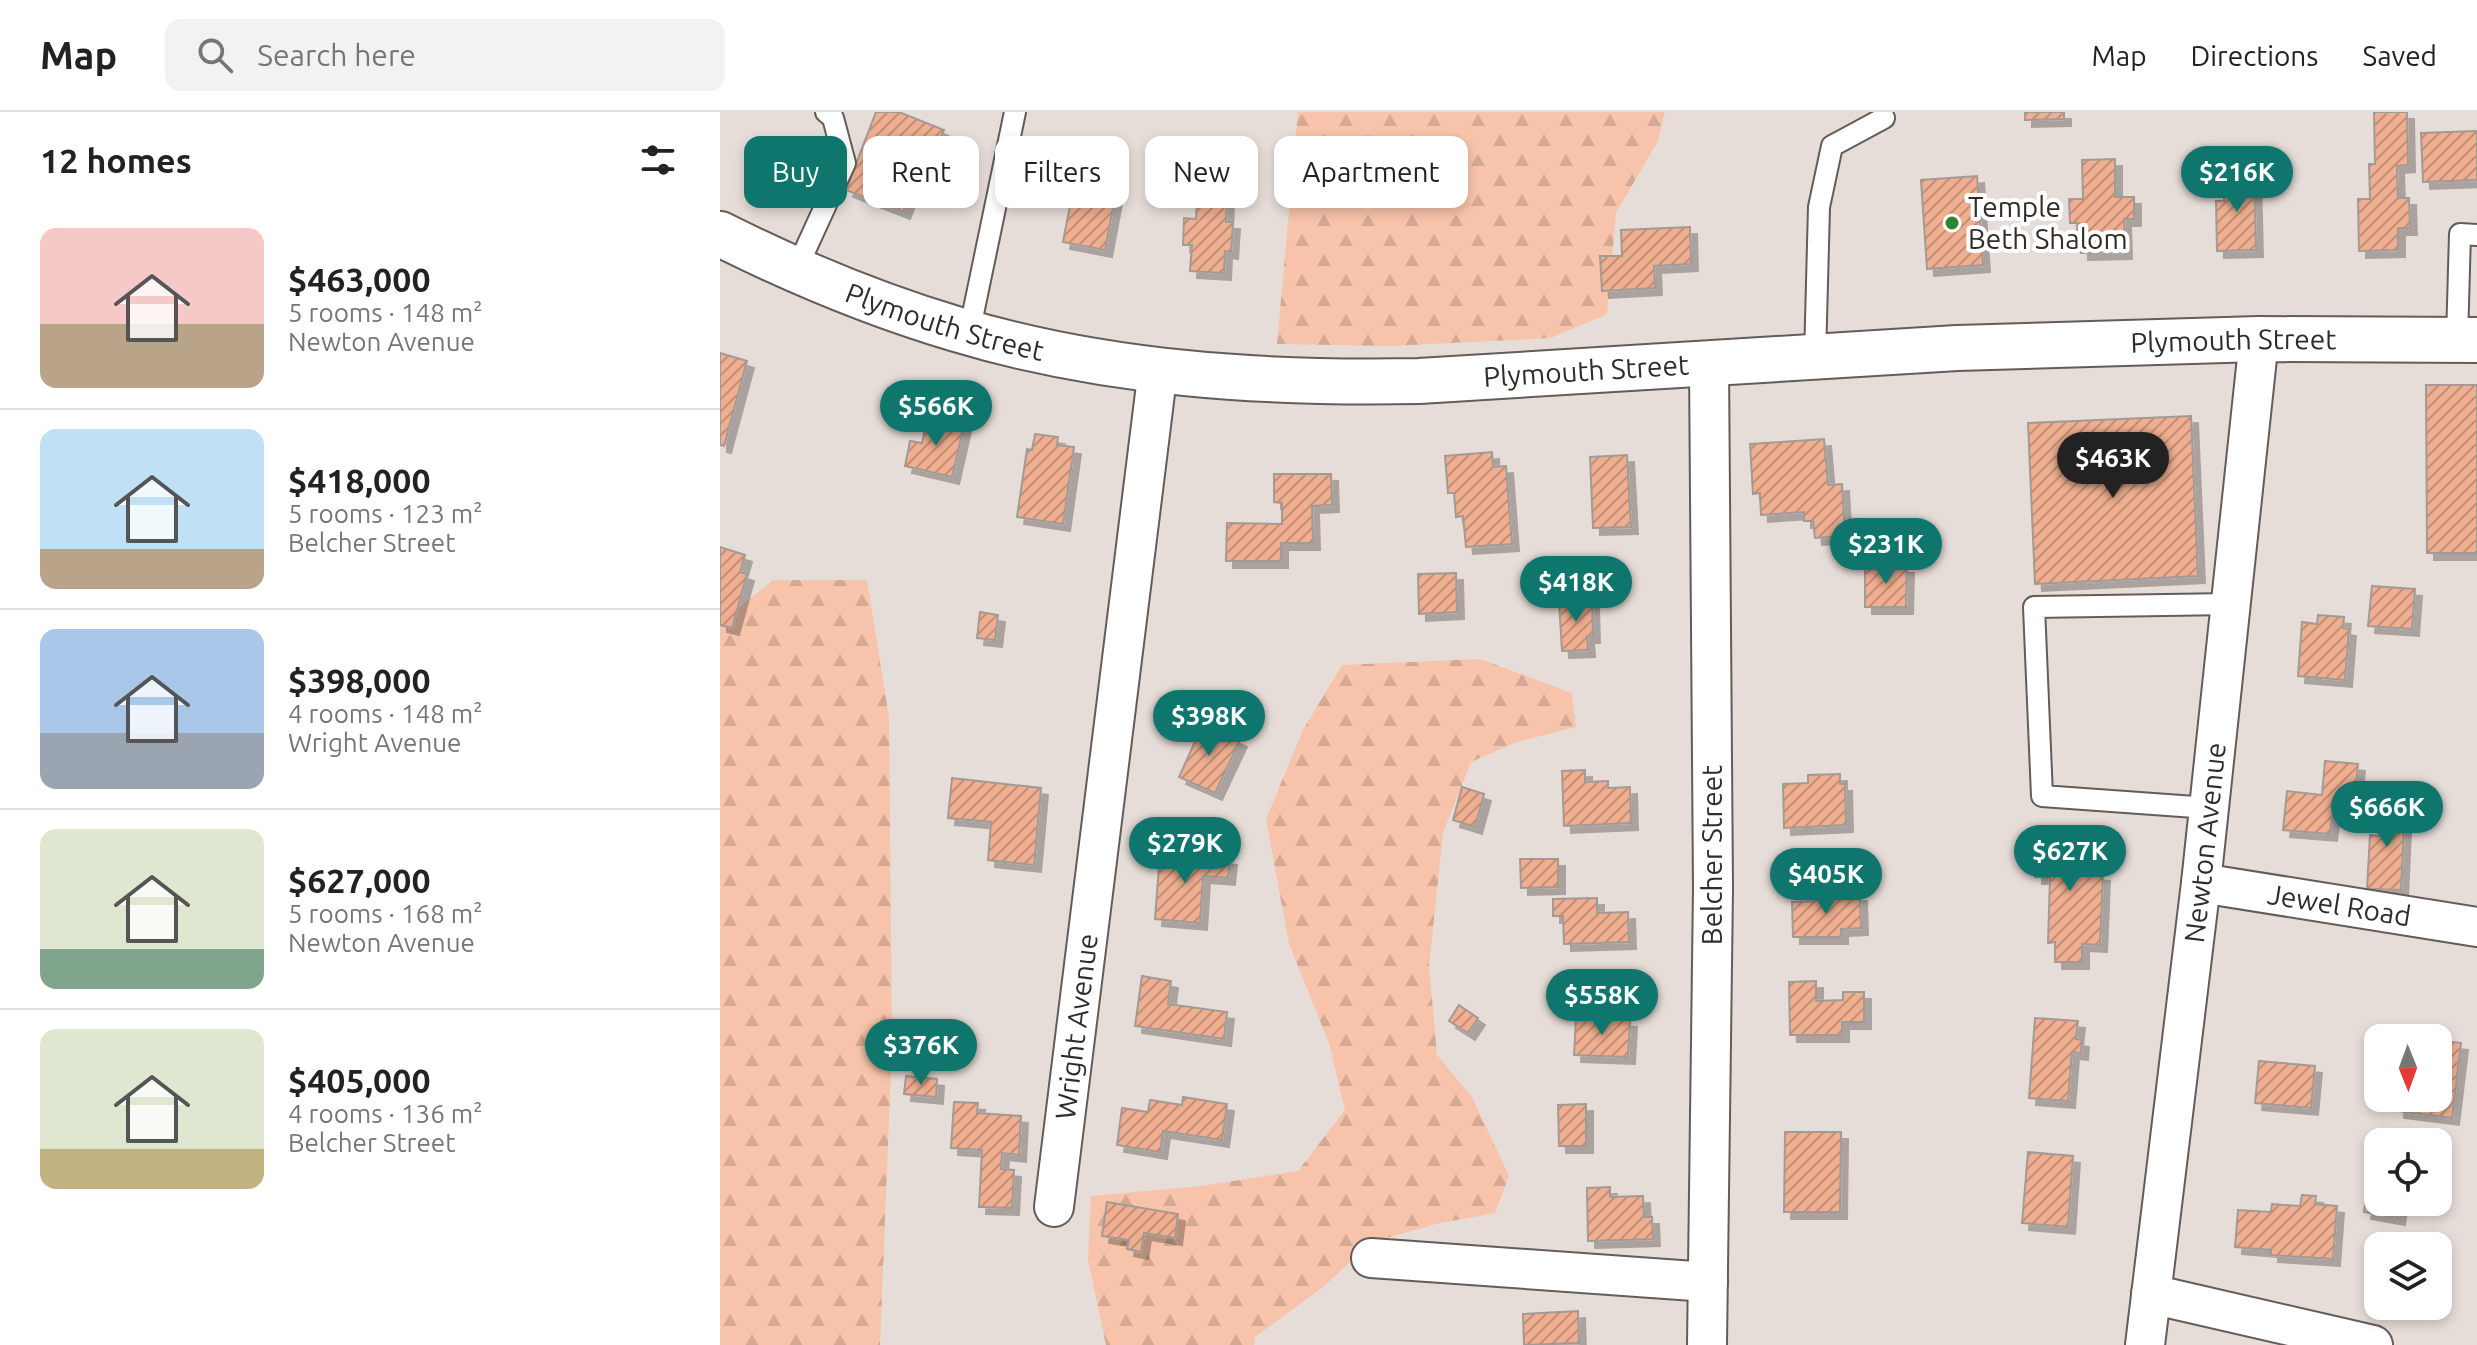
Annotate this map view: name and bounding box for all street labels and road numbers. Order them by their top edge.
street label: Plymouth Street [841,276,1047,366]
street label: Plymouth Street [2130,323,2336,358]
street label: Plymouth Street [1482,348,1690,392]
street label: Newton Avenue [2178,741,2231,944]
street label: Belcher Street [1696,765,1727,945]
street label: Jewel Road [2265,878,2413,931]
street label: Wright Avenue [1049,932,1103,1121]

